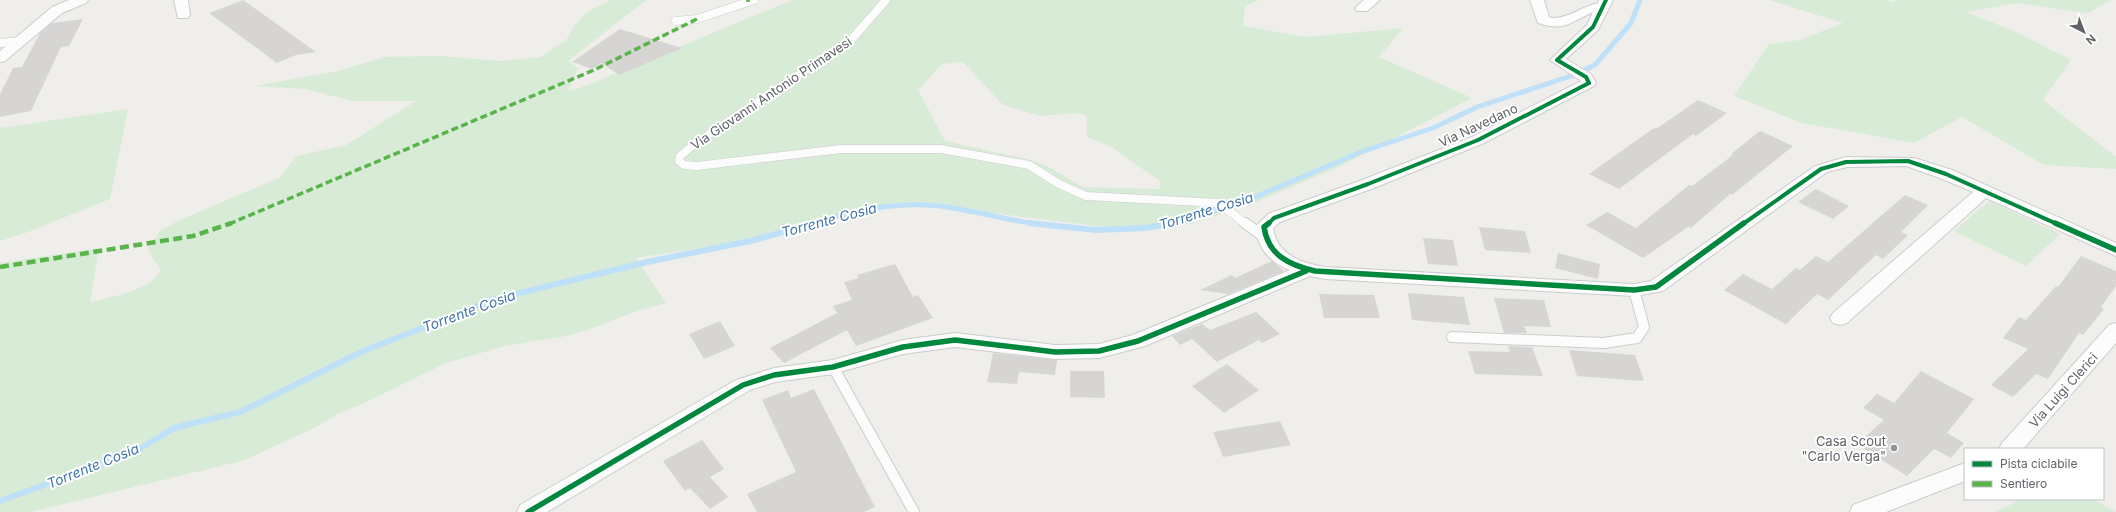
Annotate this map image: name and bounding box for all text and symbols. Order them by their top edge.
north arrow [2064,12,2104,52]
text: N [2083,31,2098,47]
street label: Via Giovanni Antonio Primavesi [687,33,855,153]
street label: Via Navedano [1436,100,1520,150]
water label: Torrente Cosia [1157,188,1255,233]
water label: Torrente Cosia [779,199,879,240]
water label: Torrente Cosia [420,286,518,335]
street label: Via Luigi Clerici [2025,349,2101,431]
place label: Casa Scout "Carlo Verga" [1802,433,1886,464]
water label: Torrente Cosia [44,439,142,492]
marker: Casa Scout "Carlo Verga" [1889,443,1899,453]
legend [1964,448,2104,500]
text: Pista ciclabile [2000,456,2077,471]
text: Sentiero [2000,476,2047,491]

